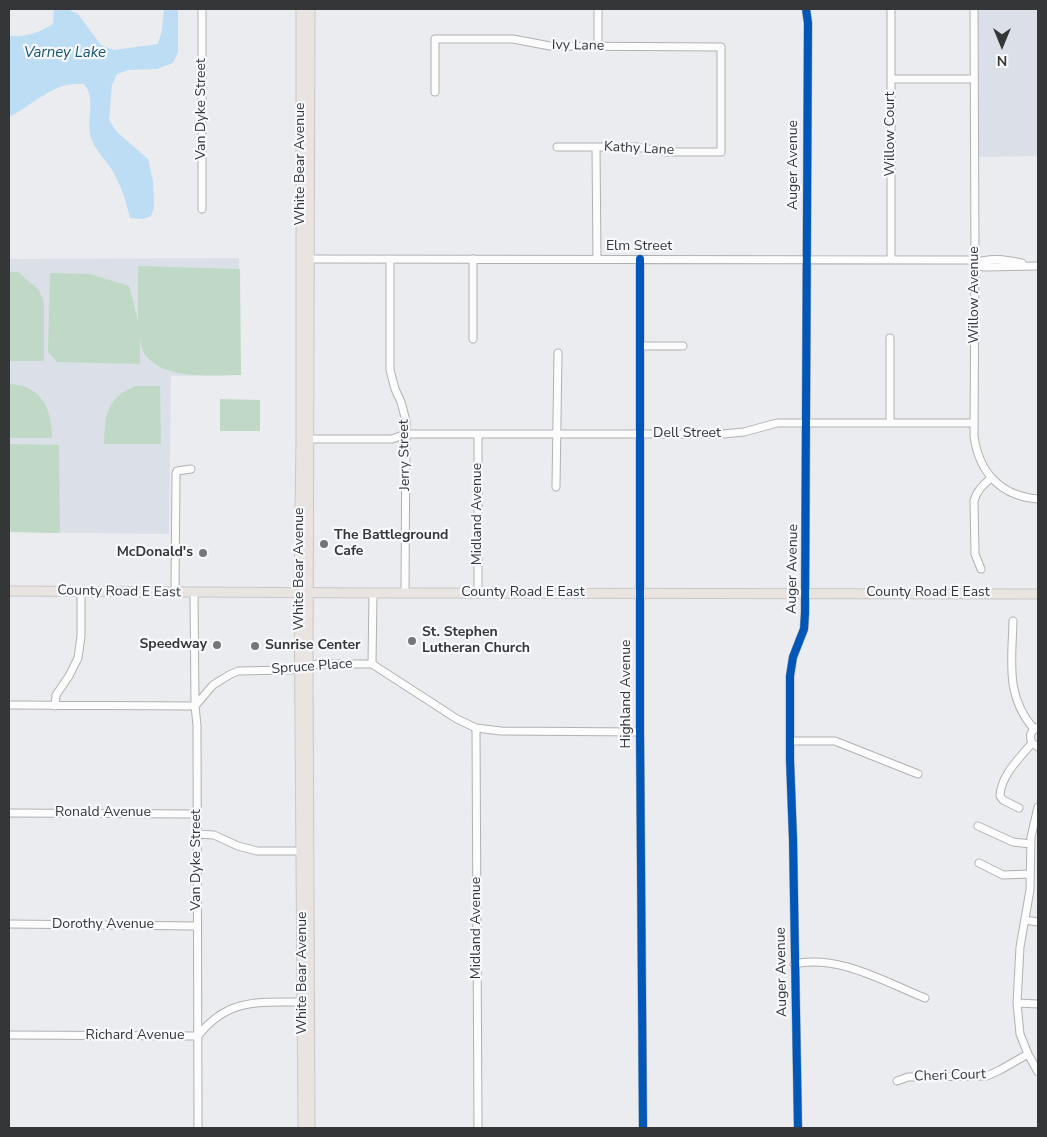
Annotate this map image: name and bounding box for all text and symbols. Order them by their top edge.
north arrow [977,20,1027,70]
street label: Ivy Lane [552,37,604,55]
water label: Varney Lake [24,44,106,62]
text: N [997,51,1007,70]
street label: Van Dyke Street [194,58,210,160]
street label: Willow Court [883,92,899,176]
street label: White Bear Avenue [293,102,309,226]
street label: Auger Avenue [786,120,802,210]
street label: Kathy Lane [604,139,674,159]
street label: Elm Street [606,239,672,255]
street label: Willow Avenue [967,246,983,344]
street label: Jerry Street [396,419,414,491]
street label: Dell Street [653,426,721,442]
street label: Midland Avenue [470,463,486,565]
street label: White Bear Avenue [292,507,308,631]
street label: Auger Avenue [784,524,802,614]
place label: The Battleground Cafe [334,528,448,560]
marker: The Battleground Cafe [318,538,330,550]
place label: McDonald's [117,545,193,561]
marker: McDonald's [197,547,209,559]
street label: County Road E East [57,583,181,601]
street label: County Road E East [461,585,585,601]
street label: County Road E East [866,585,990,601]
place label: St. Stephen Lutheran Church [422,625,530,658]
marker: St. Stephen Lutheran Church [406,635,418,647]
place label: Speedway [139,637,207,653]
place label: Sunrise Center [265,638,361,654]
marker: Speedway [211,639,223,651]
marker: Sunrise Center [249,640,261,652]
street label: Highland Avenue [619,640,635,748]
street label: Spruce Place [271,656,353,678]
street label: Ronald Avenue [55,805,151,821]
street label: Van Dyke Street [189,809,205,911]
street label: Midland Avenue [469,877,485,979]
street label: White Bear Avenue [295,911,311,1035]
street label: Dorothy Avenue [52,917,154,933]
street label: Auger Avenue [773,927,791,1017]
street label: Richard Avenue [86,1028,184,1044]
street label: Cheri Court [914,1066,986,1086]

